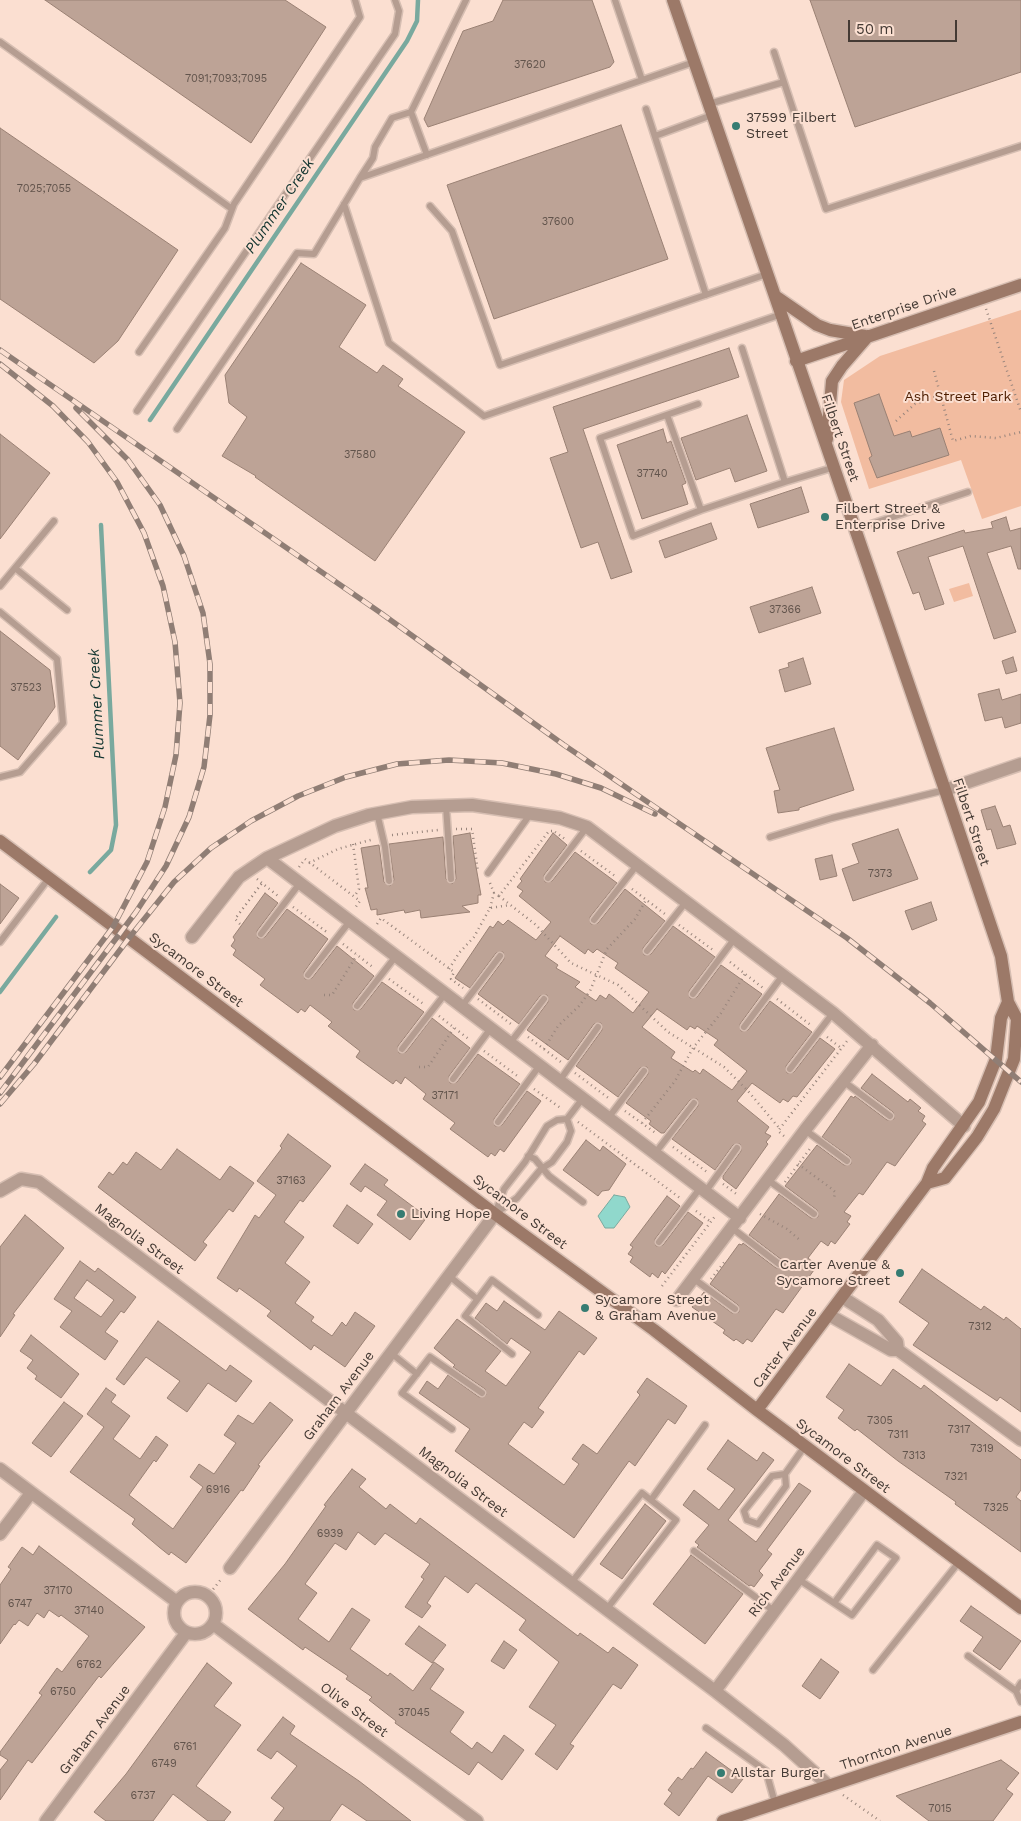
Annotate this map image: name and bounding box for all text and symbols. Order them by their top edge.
scale bar [851,10,960,42]
text: 50 m [856,20,893,38]
house number: 37620 [514,58,546,72]
house number: 7091;7093;7095 [185,72,267,86]
place label: 37599 Filbert Street [746,110,836,142]
marker: 37599 Filbert Street [730,120,742,132]
water label: Plummer Creek [242,155,318,257]
house number: 7025;7055 [17,182,71,196]
house number: 37600 [542,215,574,229]
street label: Enterprise Drive [849,282,959,334]
park label: Ash Street Park [904,389,1012,405]
street label: Filbert Street [817,392,863,484]
house number: 37580 [344,448,376,462]
house number: 37740 [636,467,668,481]
place label: Filbert Street & Enterprise Drive [835,501,945,534]
marker: Filbert Street & Enterprise Drive [819,511,831,523]
house number: 37366 [769,603,801,617]
water label: Plummer Creek [85,648,109,760]
house number: 37523 [10,681,42,695]
street label: Filbert Street [949,776,993,868]
house number: 7373 [868,867,892,881]
street label: Sycamore Street [145,929,247,1011]
house number: 37171 [432,1089,458,1103]
street label: Sycamore Street [469,1171,571,1253]
house number: 37163 [276,1174,306,1188]
street label: Magnolia Street [91,1200,187,1278]
place label: Living Hope [411,1206,490,1222]
marker: Living Hope [395,1208,407,1220]
place label: Carter Avenue & Sycamore Street [776,1257,890,1290]
marker: Carter Avenue & Sycamore Street [894,1267,906,1279]
place label: Sycamore Street & Graham Avenue [595,1292,716,1324]
marker: Sycamore Street & Graham Avenue [579,1302,591,1314]
street label: Carter Avenue [749,1304,821,1392]
house number: 7312 [968,1320,992,1334]
street label: Graham Avenue [300,1348,378,1444]
house number: 7305 [867,1414,893,1428]
street label: Sycamore Street [792,1415,894,1497]
house number: 7317 [947,1423,971,1437]
house number: 7311 [887,1428,909,1442]
house number: 7319 [970,1442,994,1456]
street label: Magnolia Street [415,1443,511,1521]
house number: 7313 [902,1449,926,1463]
house number: 7321 [944,1470,968,1484]
house number: 6916 [206,1483,230,1497]
house number: 7325 [983,1501,1009,1515]
house number: 6939 [317,1527,343,1541]
street label: Rich Avenue [745,1543,809,1621]
house number: 37170 [43,1584,73,1598]
house number: 6747 [8,1597,32,1611]
house number: 37140 [74,1604,104,1618]
house number: 6762 [76,1658,102,1672]
street label: Olive Street [317,1679,391,1741]
street label: Graham Avenue [56,1682,134,1778]
house number: 6750 [50,1685,76,1699]
house number: 37045 [398,1706,430,1720]
street label: Thornton Avenue [838,1722,954,1774]
house number: 6761 [173,1740,197,1754]
house number: 6749 [151,1757,177,1771]
place label: Allstar Burger [731,1765,825,1781]
marker: Allstar Burger [715,1767,727,1779]
house number: 6737 [131,1789,155,1803]
house number: 7015 [928,1802,952,1816]

